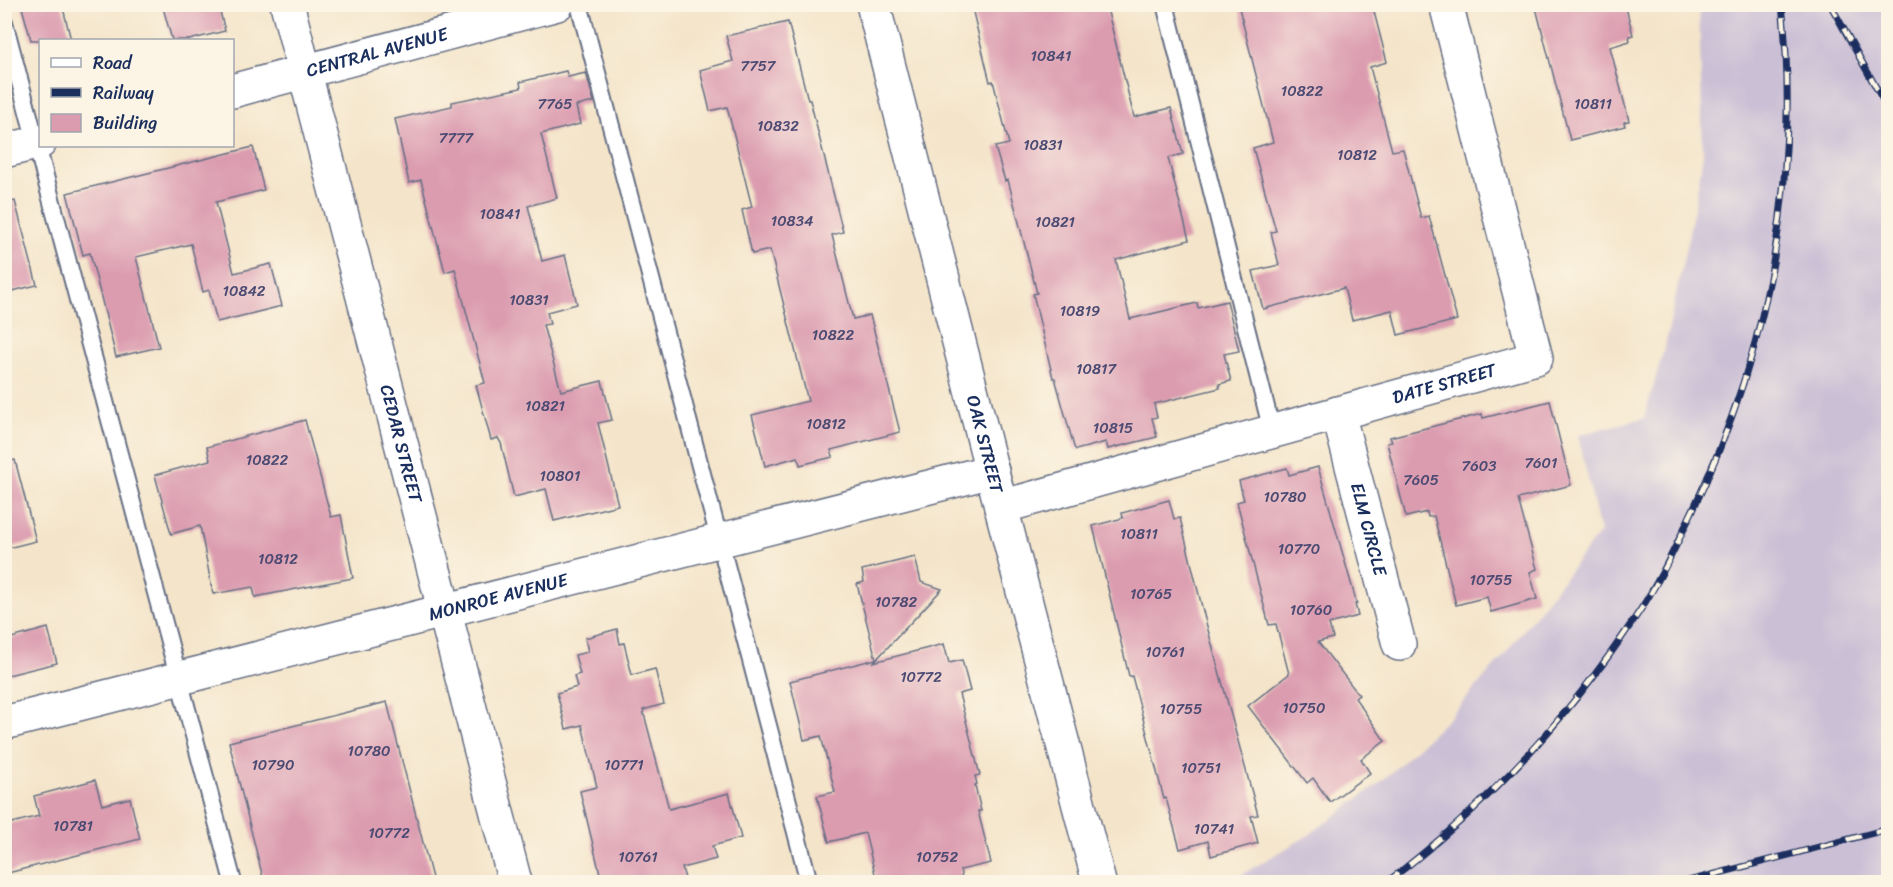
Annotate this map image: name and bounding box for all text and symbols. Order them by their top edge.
street label: CENTRAL AVENUE [303,18,452,86]
legend [39,39,234,147]
house number: 10841 [1031,43,1071,69]
text: Road [93,47,133,79]
house number: 7757 [741,53,777,79]
text: Railway [93,77,155,109]
house number: 10822 [1281,78,1323,104]
house number: 7765 [538,91,572,117]
house number: 10811 [1574,91,1612,117]
text: Building [93,107,157,139]
house number: 10832 [757,113,799,139]
house number: 7777 [439,125,475,151]
house number: 10831 [1023,132,1063,158]
house number: 10812 [1337,142,1377,168]
house number: 10841 [480,201,520,227]
house number: 10834 [771,208,813,234]
house number: 10821 [1035,209,1075,235]
house number: 10842 [223,278,266,304]
house number: 10831 [509,287,549,313]
house number: 10819 [1060,298,1100,324]
house number: 10822 [812,322,854,348]
street label: DATE STREET [1389,354,1501,413]
house number: 10817 [1076,356,1117,382]
street label: CEDAR STREET [370,381,432,507]
street label: OAK STREET [957,392,1013,498]
house number: 10821 [525,393,565,419]
house number: 10812 [806,411,846,437]
house number: 10815 [1093,415,1133,441]
house number: 10822 [246,447,288,473]
house number: 7601 [1524,450,1558,476]
house number: 7603 [1462,453,1496,479]
house number: 10801 [540,463,580,489]
house number: 7605 [1403,467,1439,493]
street label: ELM CIRCLE [1341,479,1397,580]
house number: 10780 [1263,484,1307,510]
house number: 10811 [1120,521,1158,547]
house number: 10770 [1278,536,1320,562]
house number: 10812 [258,546,298,572]
street label: MONROE AVENUE [425,564,572,630]
house number: 10755 [1470,567,1512,593]
house number: 10765 [1130,581,1172,607]
house number: 10782 [875,589,917,615]
house number: 10760 [1290,597,1332,623]
house number: 10761 [1145,639,1185,665]
house number: 10772 [900,664,942,690]
house number: 10750 [1282,695,1326,721]
house number: 10755 [1160,696,1202,722]
house number: 10780 [347,738,391,764]
house number: 10790 [251,752,295,778]
house number: 10771 [604,752,644,778]
house number: 10751 [1181,755,1221,781]
house number: 10781 [53,813,93,839]
house number: 10741 [1194,816,1234,842]
house number: 10772 [368,820,410,846]
house number: 10761 [618,844,658,870]
house number: 10752 [916,844,958,870]

